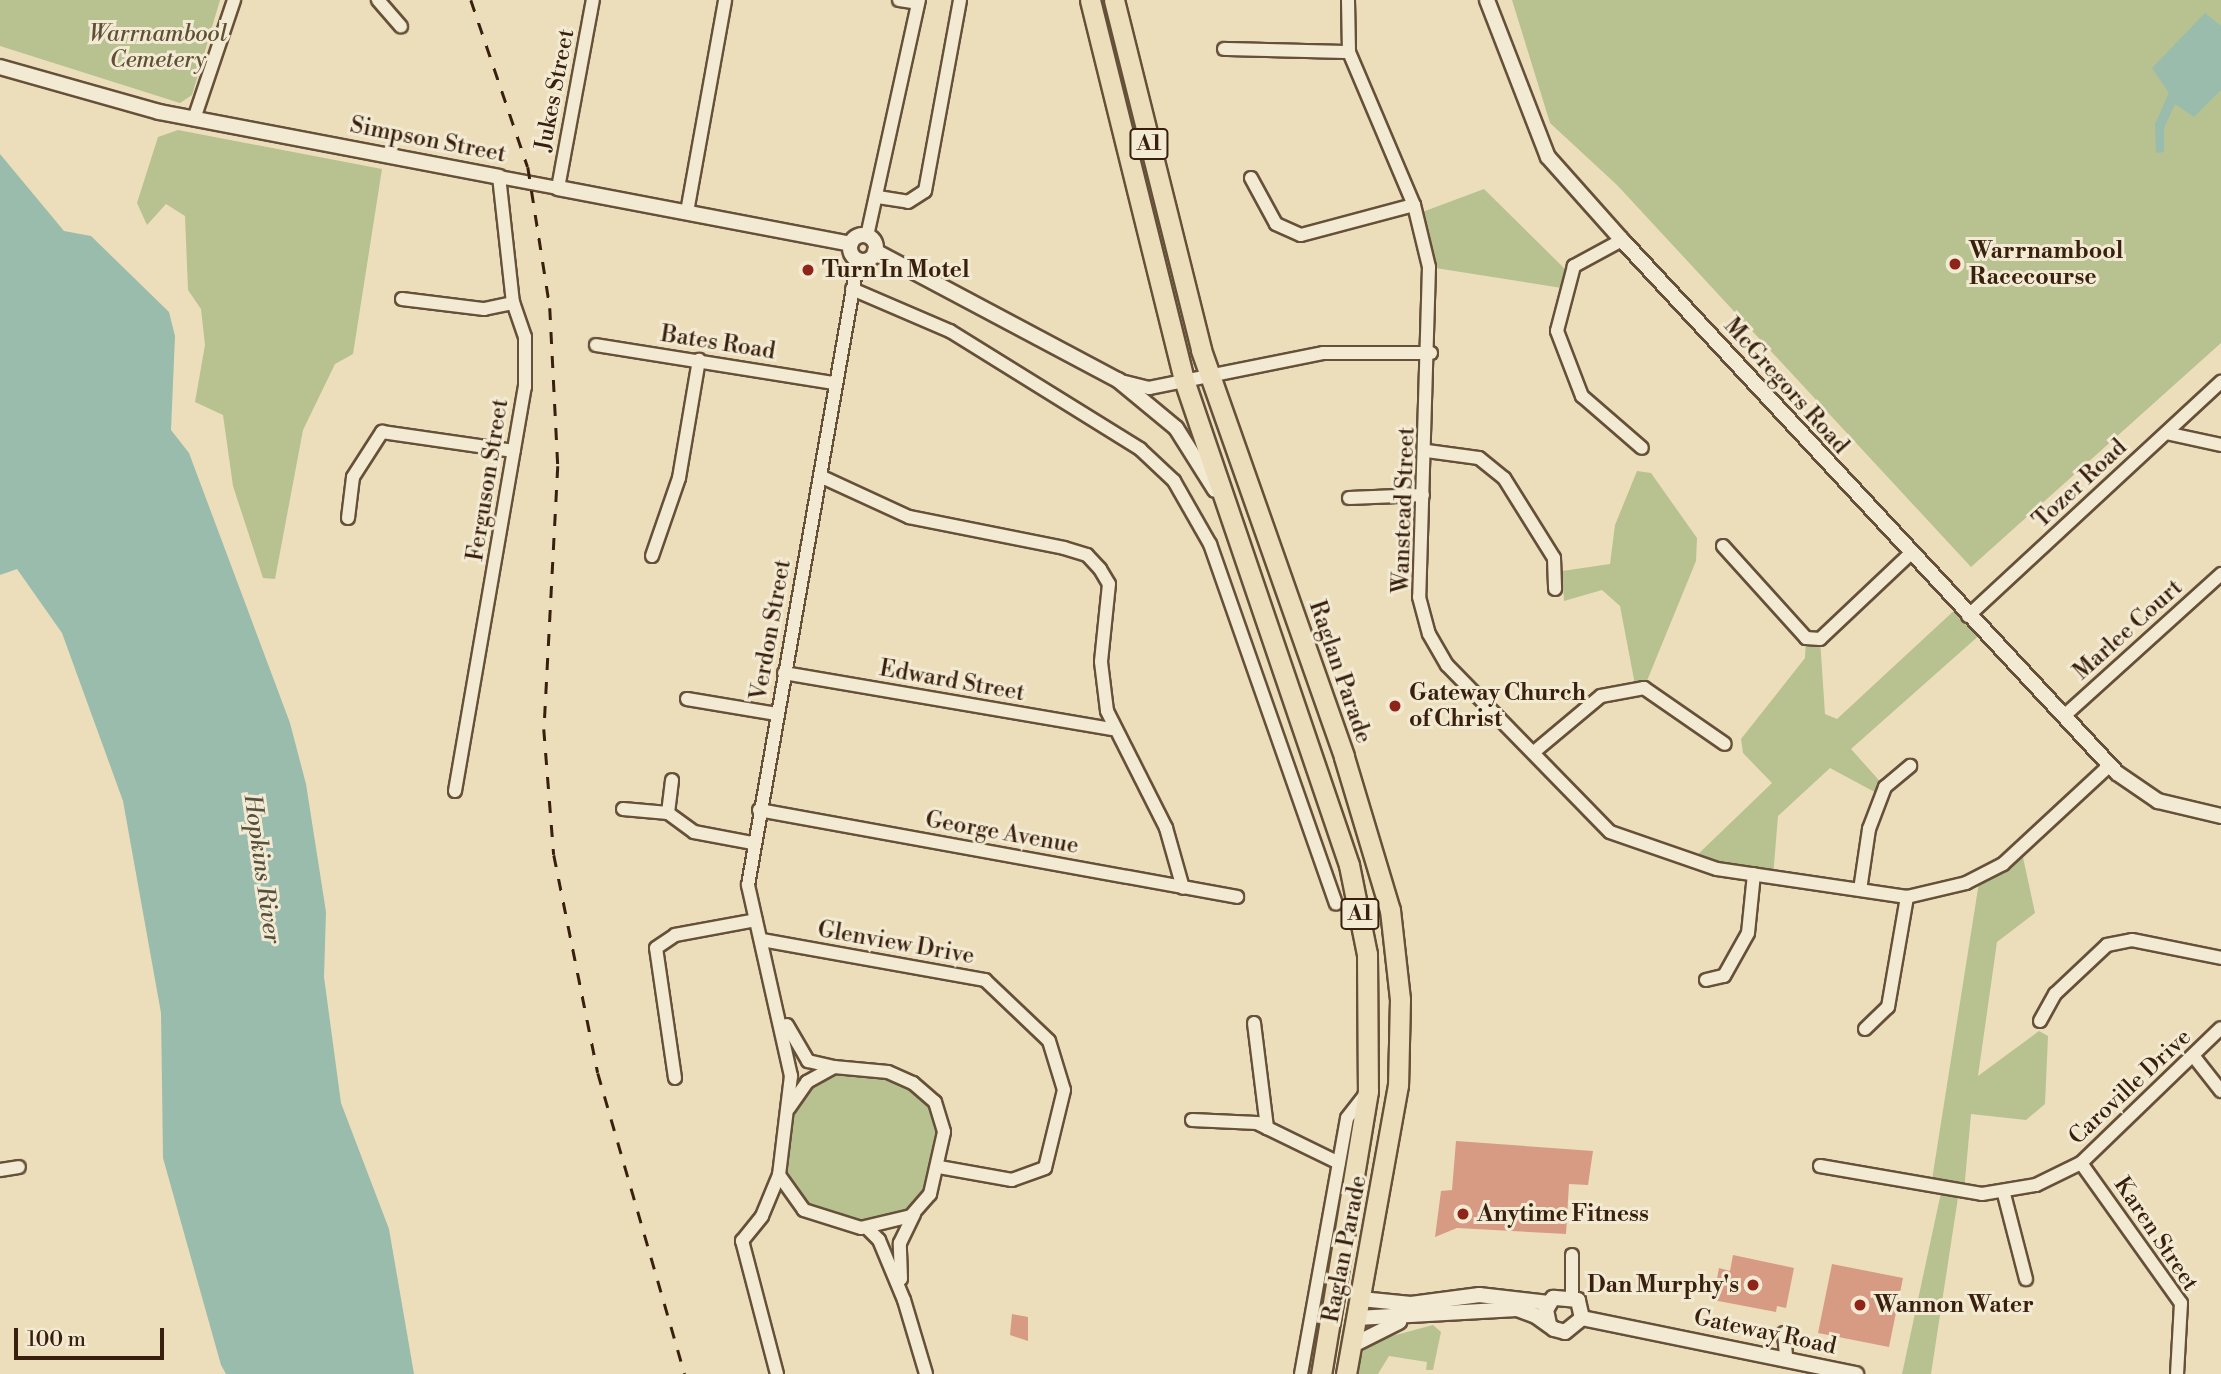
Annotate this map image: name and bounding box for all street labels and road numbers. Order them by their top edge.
street label: Jukes Street [530,27,580,153]
street label: Simpson Street [348,111,508,169]
road number: A1 [1128,127,1170,162]
street label: McGregors Road [1718,312,1854,460]
street label: Bates Road [659,320,777,366]
street label: Ferguson Street [462,397,514,563]
street label: Wanstead Street [1387,426,1421,594]
street label: Tozer Road [2028,434,2132,534]
street label: Verdon Street [745,557,797,703]
street label: Marlee Court [2068,574,2188,686]
street label: Raglan Parade [1303,597,1377,747]
street label: Edward Street [877,655,1027,707]
street label: George Avenue [923,806,1081,860]
road number: A1 [1339,897,1381,932]
street label: Glenview Drive [815,916,977,970]
street label: Caroville Drive [2063,1023,2197,1151]
street label: Karen Street [2108,1172,2204,1296]
street label: Raglan Parade [1317,1173,1373,1325]
street label: Gateway Road [1691,1303,1839,1361]

